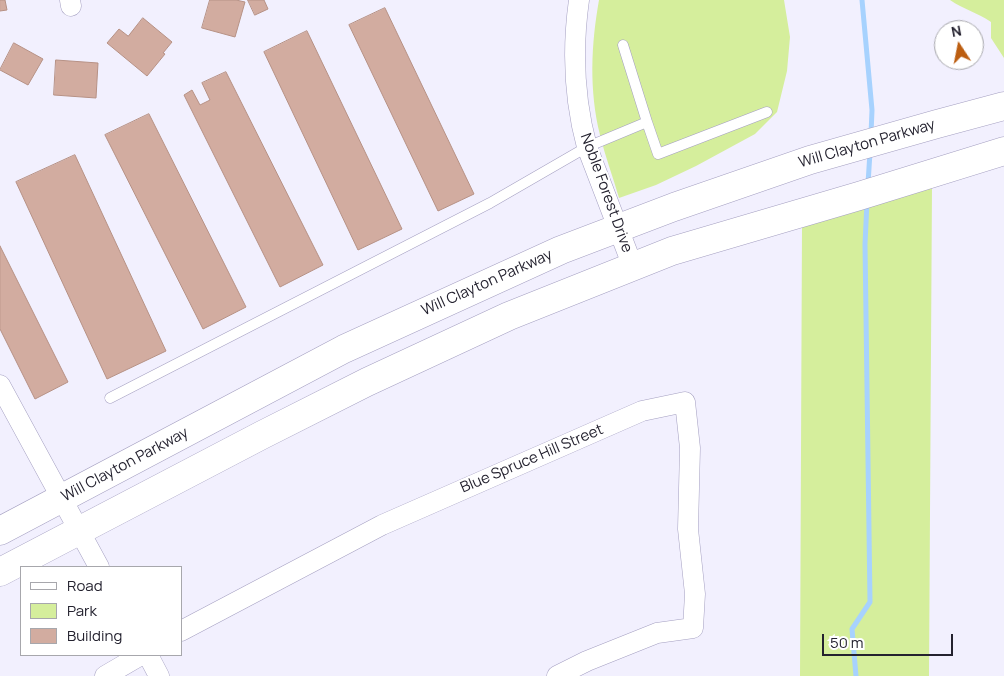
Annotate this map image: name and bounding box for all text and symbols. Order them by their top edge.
north arrow [934,20,984,70]
text: N [949,20,963,41]
street label: Will Clayton Parkway [797,116,937,172]
street label: Noble Forest Drive [576,131,636,255]
street label: Will Clayton Parkway [419,246,555,320]
street label: Blue Spruce Hill Street [458,421,606,497]
street label: Will Clayton Parkway [58,424,192,506]
legend [20,566,182,656]
text: Road [67,575,103,596]
text: Park [67,600,97,621]
scale bar [824,624,955,656]
text: Building [67,625,122,646]
text: 50 m [830,632,864,653]

